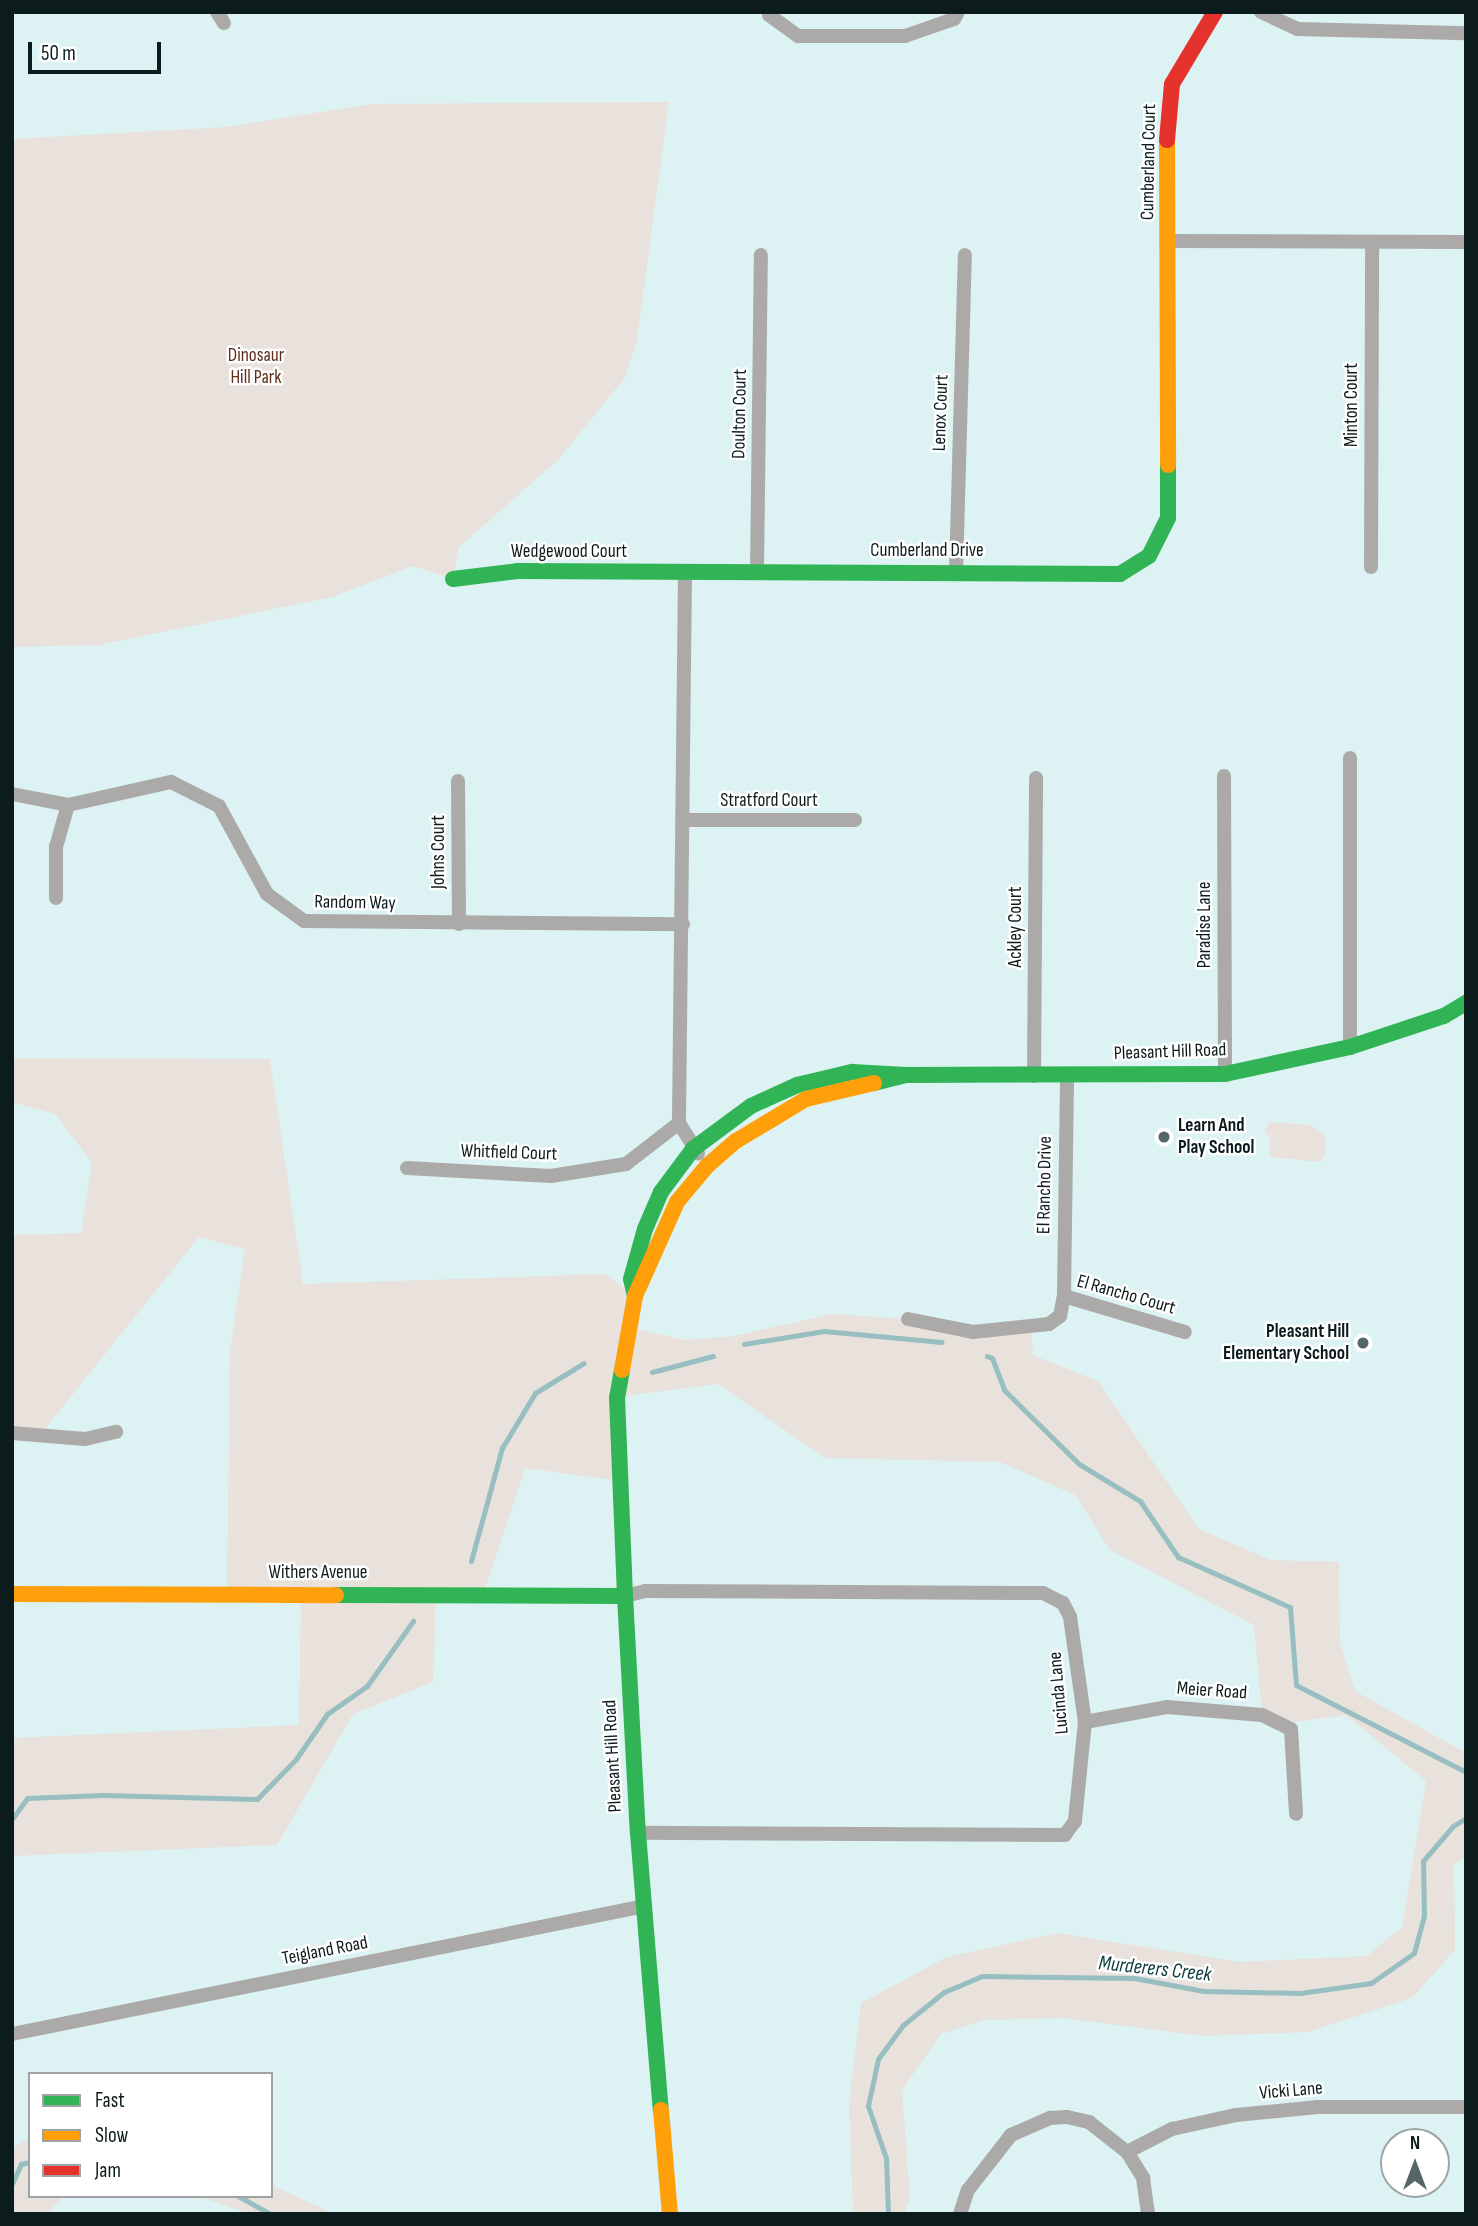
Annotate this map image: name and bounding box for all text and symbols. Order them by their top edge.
scale bar [32,28,164,72]
text: 50 m [41,41,76,66]
street label: Cumberland Court [1137,104,1161,220]
park label: Dinosaur Hill Park [228,345,284,389]
street label: Minton Court [1341,363,1363,447]
street label: Doulton Court [728,369,752,459]
street label: Lenox Court [928,374,954,452]
street label: Cumberland Drive [870,540,984,562]
street label: Wedgewood Court [511,541,627,563]
street label: Stratford Court [720,790,818,812]
street label: Johns Court [428,815,450,889]
street label: Paradise Lane [1194,882,1216,968]
street label: Ackley Court [1005,887,1027,967]
street label: Random Way [314,891,396,915]
street label: Pleasant Hill Road [1113,1039,1227,1065]
place label: Learn And Play School [1178,1115,1254,1159]
marker: Learn And Play School [1156,1129,1172,1145]
street label: El Rancho Drive [1033,1136,1057,1234]
street label: Whitfield Court [460,1140,558,1166]
street label: El Rancho Court [1074,1270,1178,1320]
place label: Pleasant Hill Elementary School [1223,1321,1349,1365]
marker: Pleasant Hill Elementary School [1355,1335,1371,1351]
street label: Withers Avenue [269,1562,367,1584]
street label: Lucinda Lane [1044,1651,1074,1735]
street label: Meier Road [1176,1677,1248,1705]
street label: Pleasant Hill Road [599,1699,627,1813]
street label: Teigland Road [280,1932,370,1970]
water label: Murderers Creek [1097,1951,1213,1987]
legend [28,2072,273,2198]
street label: Vicki Lane [1258,2077,1324,2105]
text: Fast [95,2088,125,2113]
text: Slow [95,2123,128,2148]
north arrow [1380,2128,1450,2198]
text: N [1410,2132,1420,2155]
text: Jam [95,2158,121,2183]

